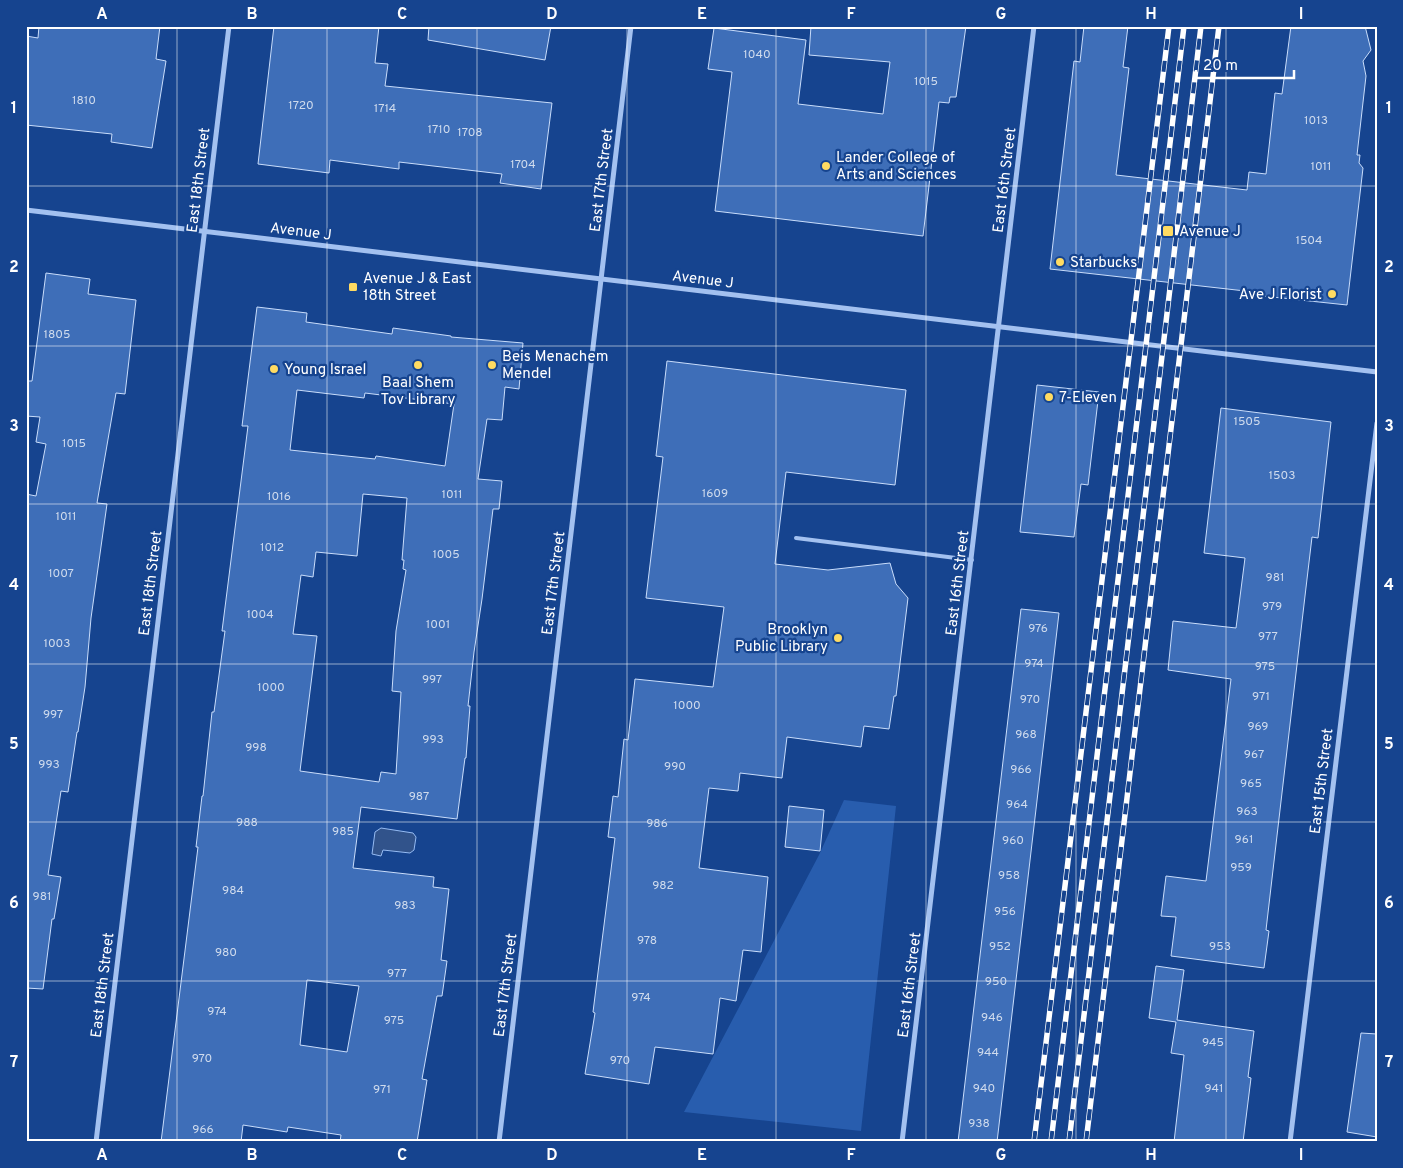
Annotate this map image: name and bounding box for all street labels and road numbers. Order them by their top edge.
street label: East 18th Street [184,126,215,234]
street label: East 16th Street [990,126,1021,234]
street label: East 17th Street [587,127,618,233]
street label: Avenue J [269,219,333,246]
street label: Avenue J [671,267,735,294]
street label: East 18th Street [136,529,167,637]
street label: East 16th Street [943,529,974,637]
street label: East 17th Street [539,530,570,636]
street label: East 15th Street [1307,727,1338,835]
street label: East 18th Street [88,931,119,1039]
street label: East 16th Street [895,931,926,1039]
street label: East 17th Street [491,932,522,1038]

